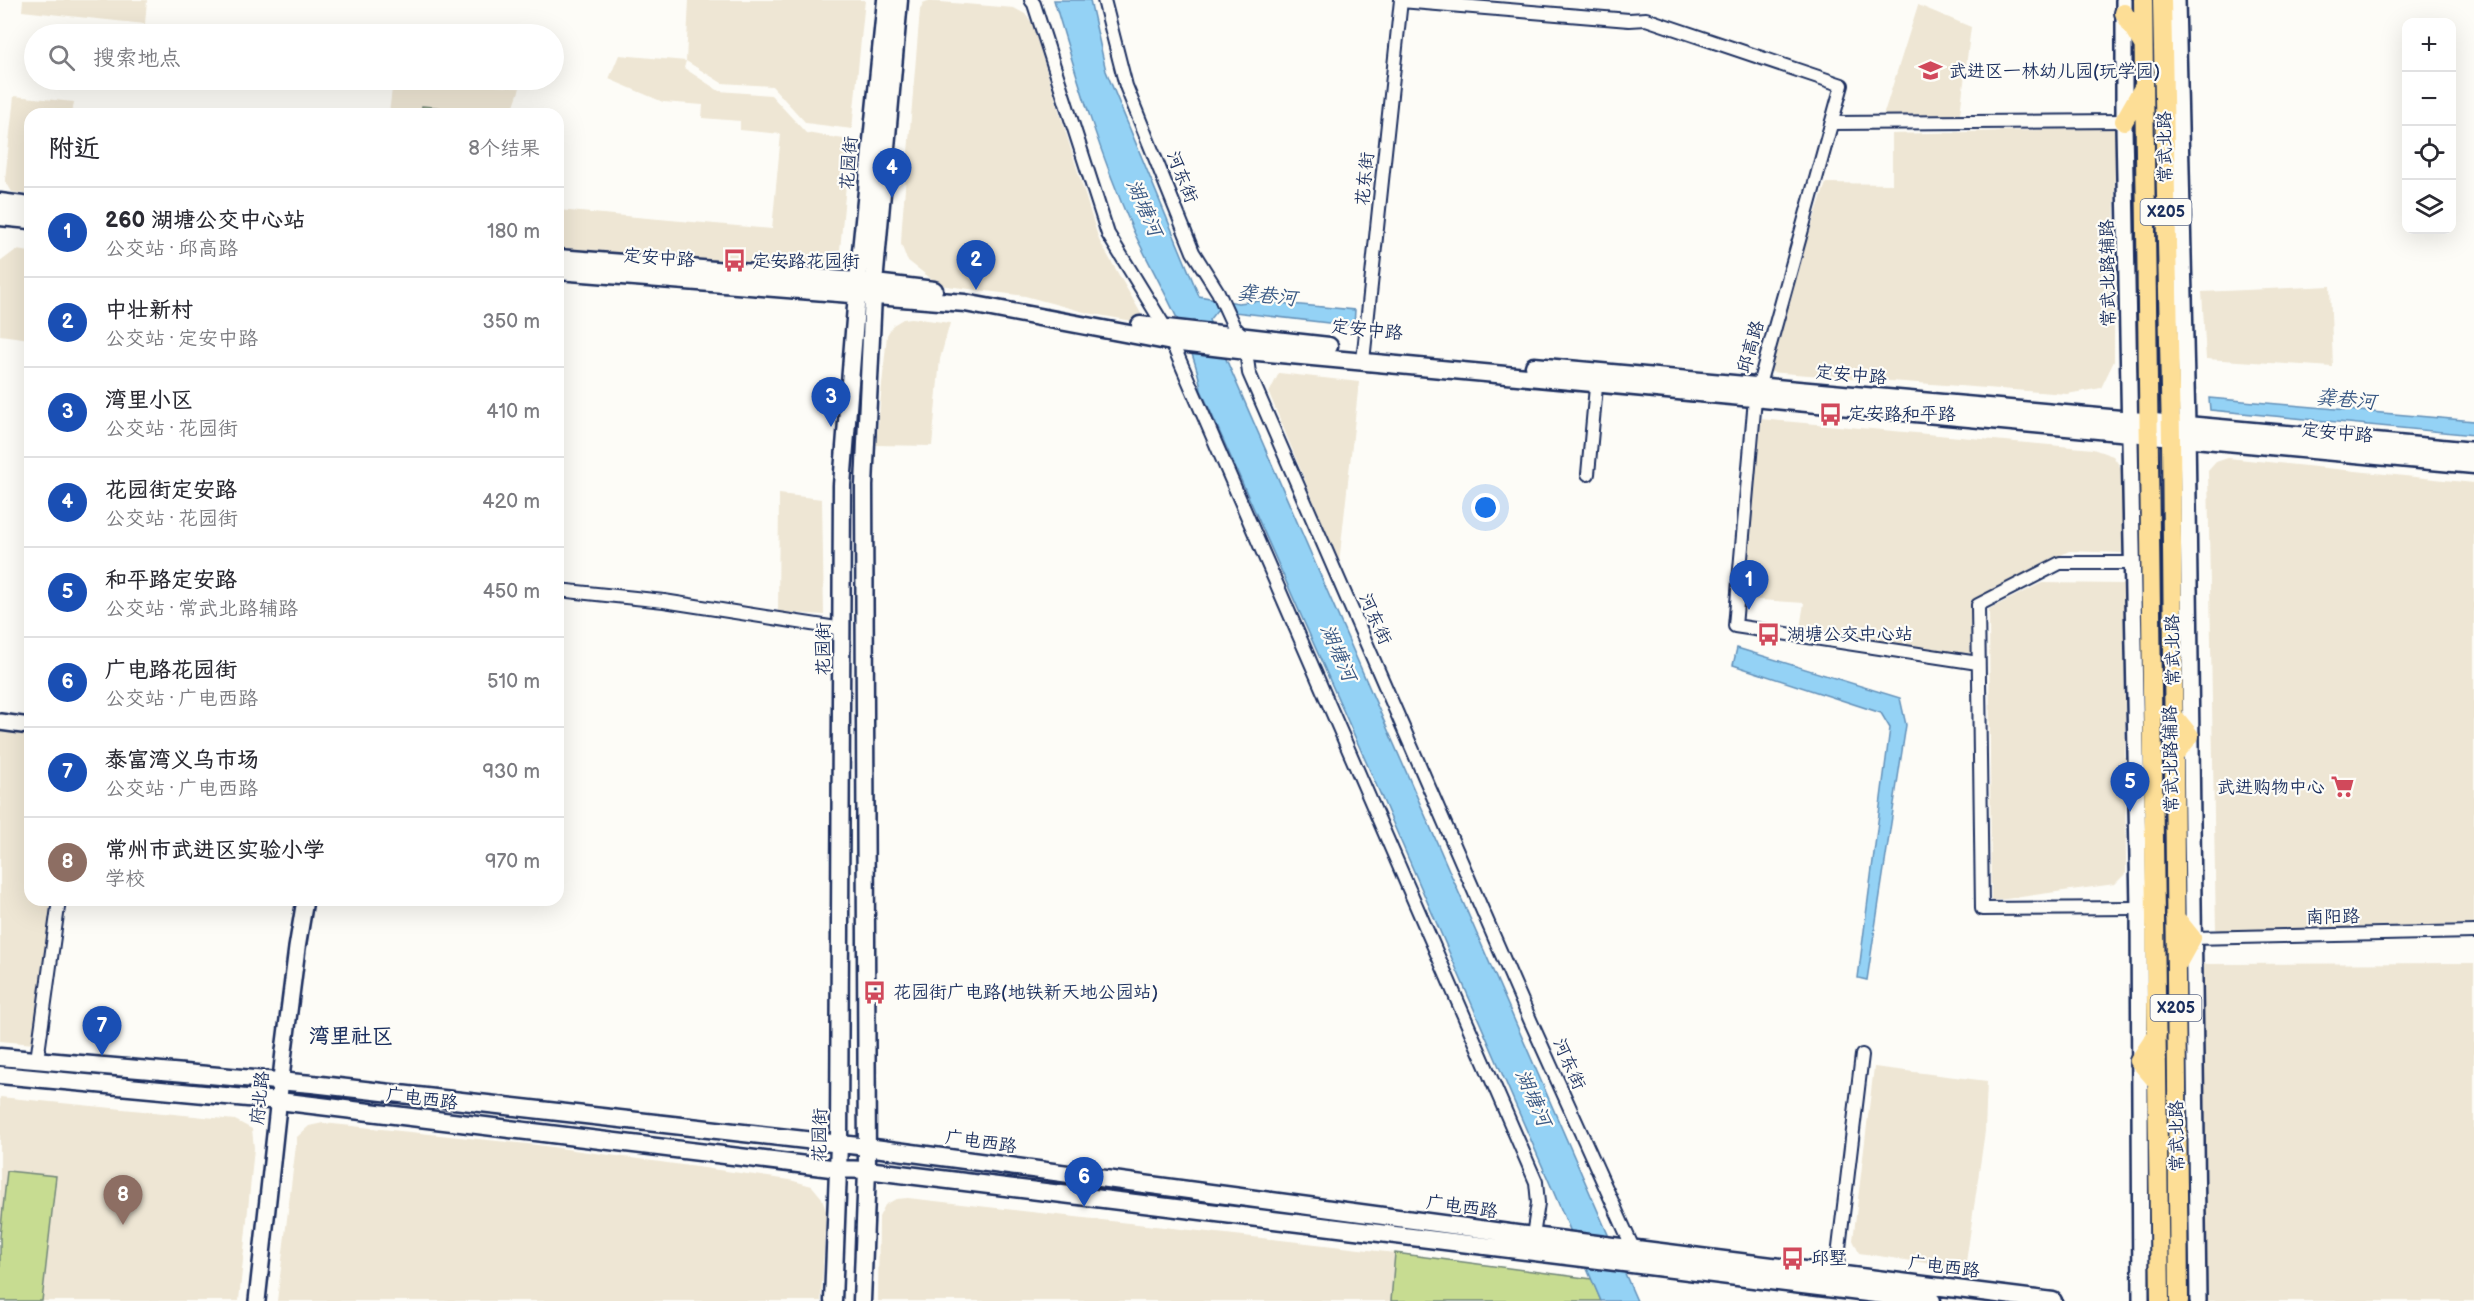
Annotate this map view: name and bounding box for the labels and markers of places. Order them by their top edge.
school or university icon: 武进区一林幼儿园(玩学园) [1918,58,1944,84]
place label: 武进区一林幼儿园(玩学园) [1949,61,2160,82]
pin: 4 [872,148,912,198]
pin: 2 [956,240,996,290]
bus stop icon: 定安路花园街 [721,248,747,274]
place label: 定安路花园街 [752,251,860,272]
pin: 3 [812,378,850,427]
bus stop icon: 定安路和平路 [1817,401,1843,427]
place label: 定安路和平路 [1848,404,1956,425]
pin: 1 [1730,560,1768,610]
bus stop icon: 湖塘公交中心站 [1756,621,1782,647]
place label: 湖塘公交中心站 [1787,624,1913,645]
pin: 5 [2110,762,2150,812]
supermarket icon: 武进购物中心 [2330,774,2356,800]
place label: 武进购物中心 [2217,777,2325,798]
bus stop icon: 花园街广电路(地铁新天地公园站) [862,979,888,1005]
place label: 花园街广电路(地铁新天地公园站) [893,982,1158,1003]
pin: 7 [82,1006,122,1056]
pin: 6 [1064,1158,1104,1207]
pin: 8 [104,1176,142,1225]
bus stop icon: 邱墅 [1780,1245,1806,1271]
place label: 邱墅 [1811,1248,1847,1269]

